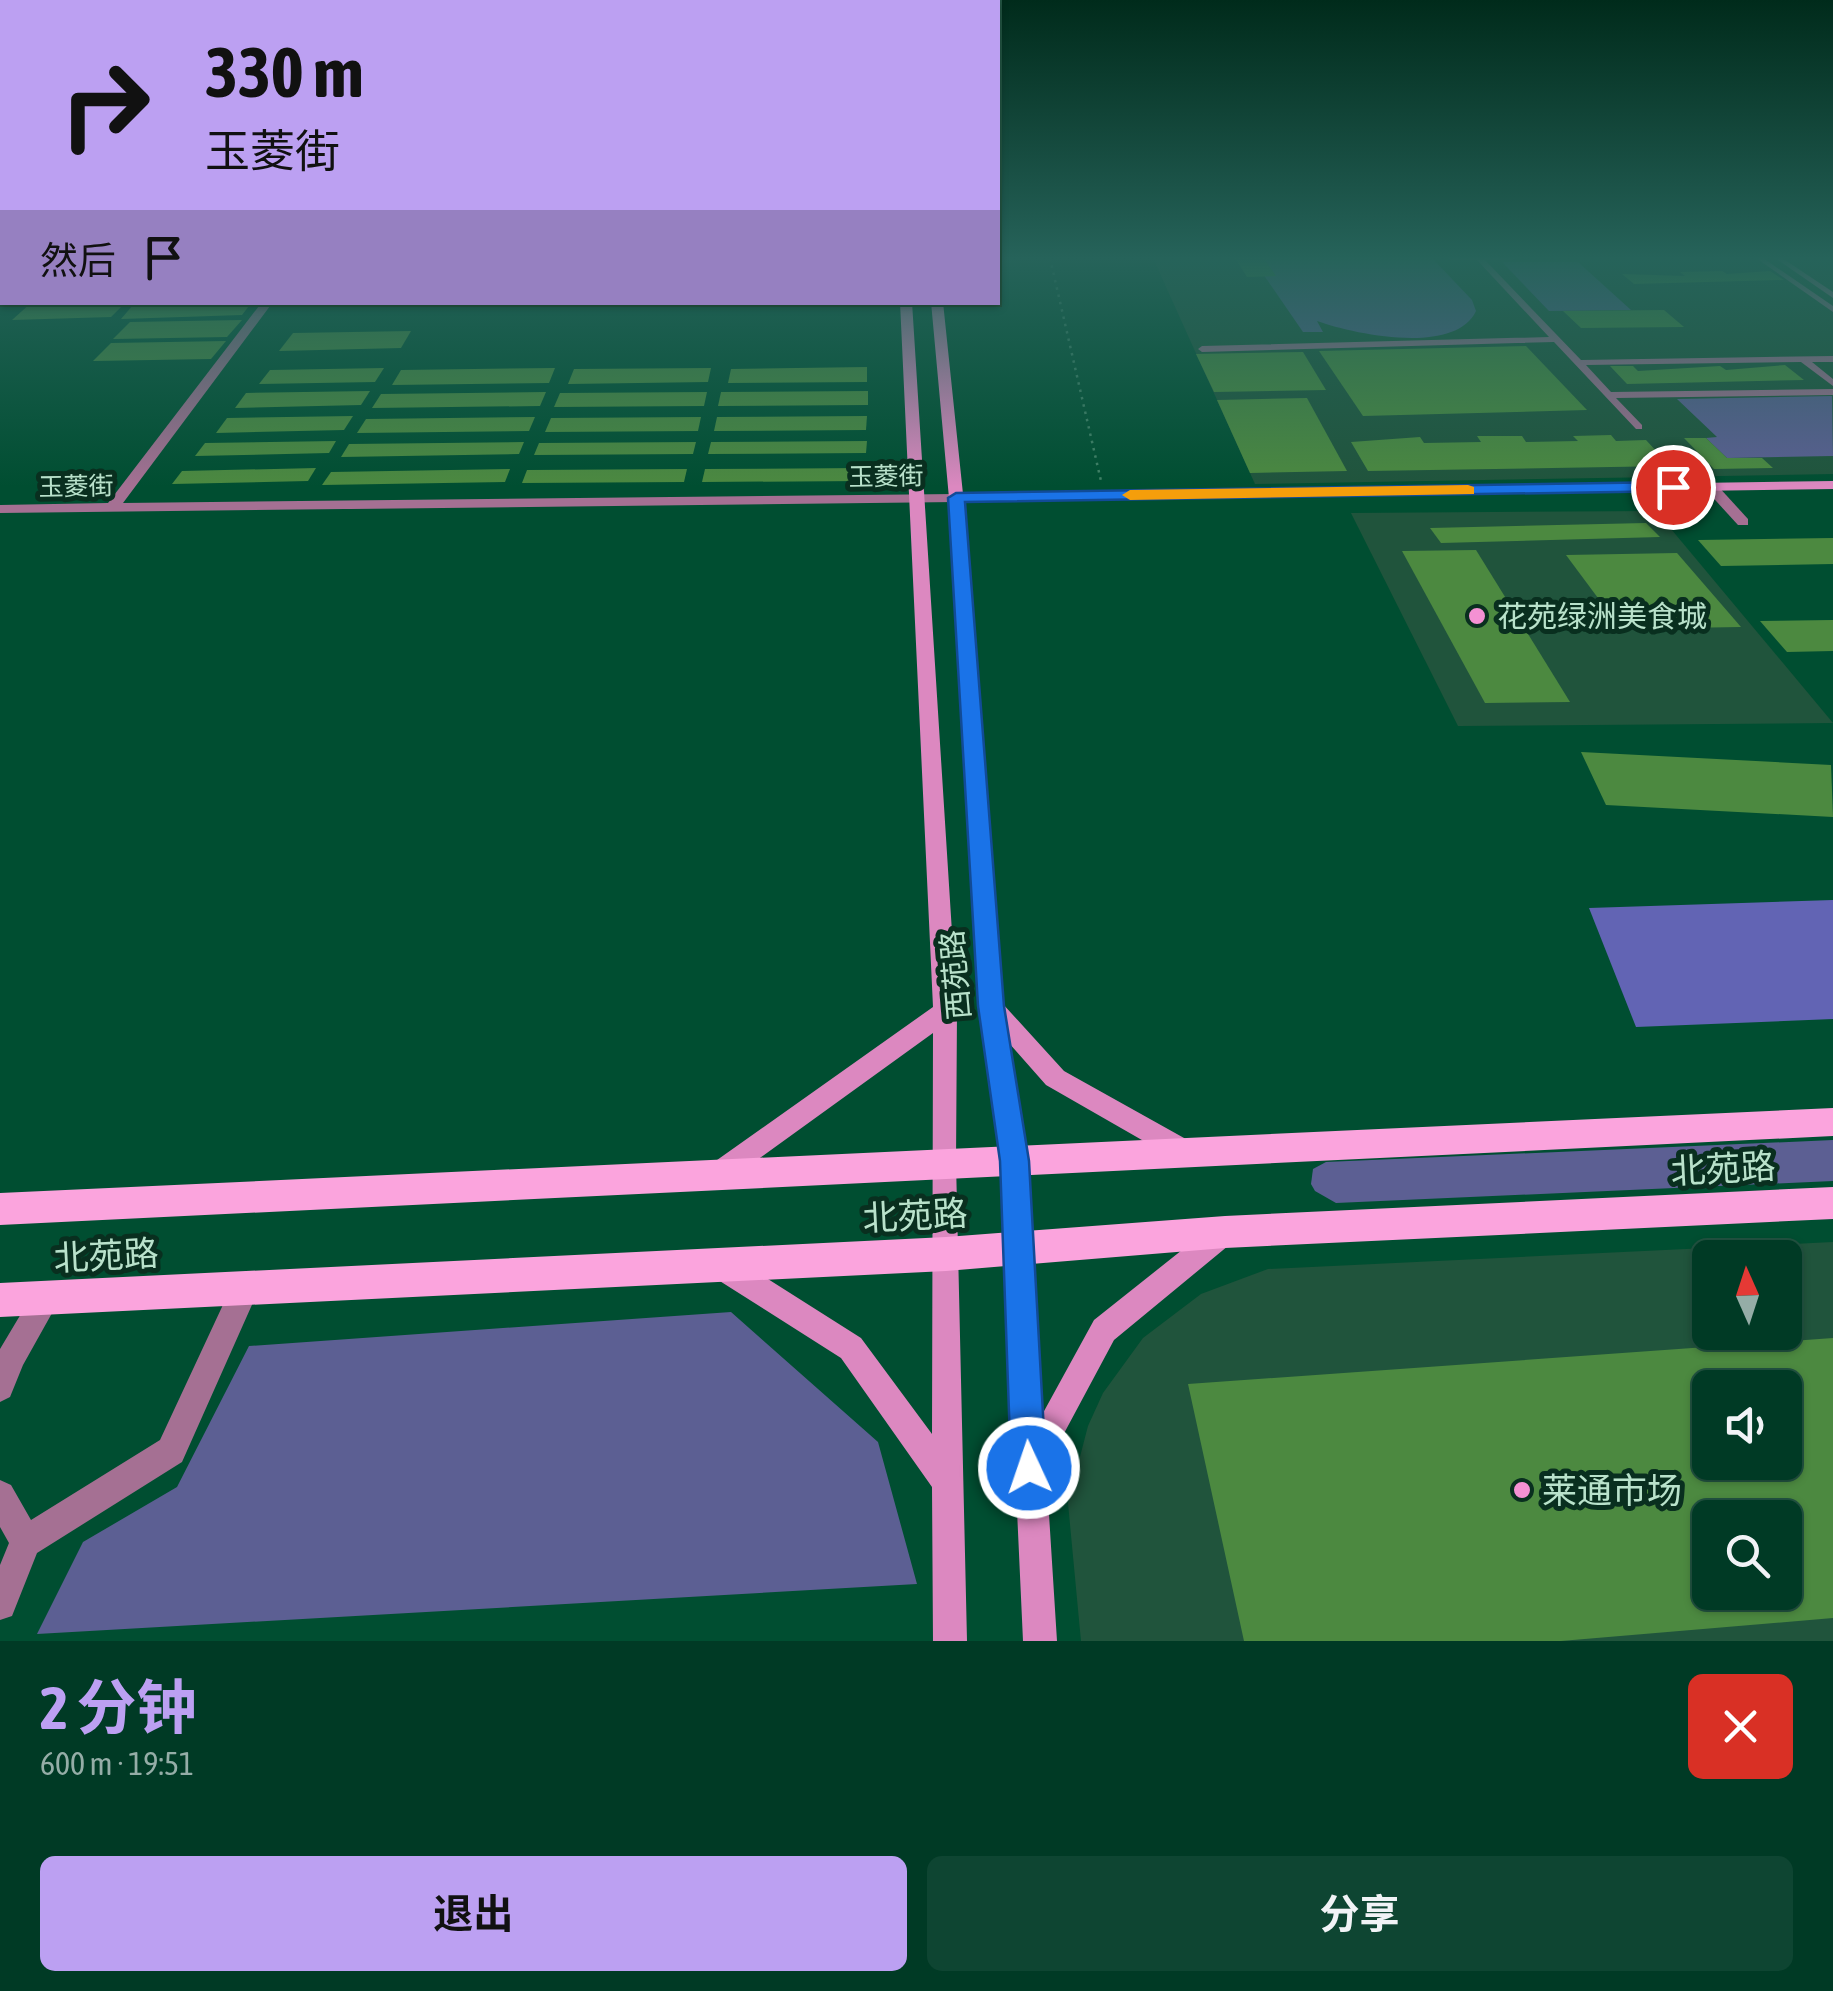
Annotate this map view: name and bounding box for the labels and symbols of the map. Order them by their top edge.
pin [1631,445,1716,530]
street label: 玉菱街 [848,461,924,491]
street label: 玉菱街 [38,471,114,501]
place label: 花苑绿洲美食城 [1497,599,1707,633]
marker: 花苑绿洲美食城 [1466,605,1488,627]
street label: 西苑路 [934,929,976,1021]
street label: 北苑路 [1670,1145,1776,1191]
street label: 北苑路 [862,1192,968,1238]
street label: 北苑路 [53,1232,159,1278]
north arrow [1692,1240,1802,1350]
position arrow [977,1416,1081,1520]
place label: 莱通市场 [1542,1470,1682,1510]
marker: 莱通市场 [1511,1479,1533,1501]

